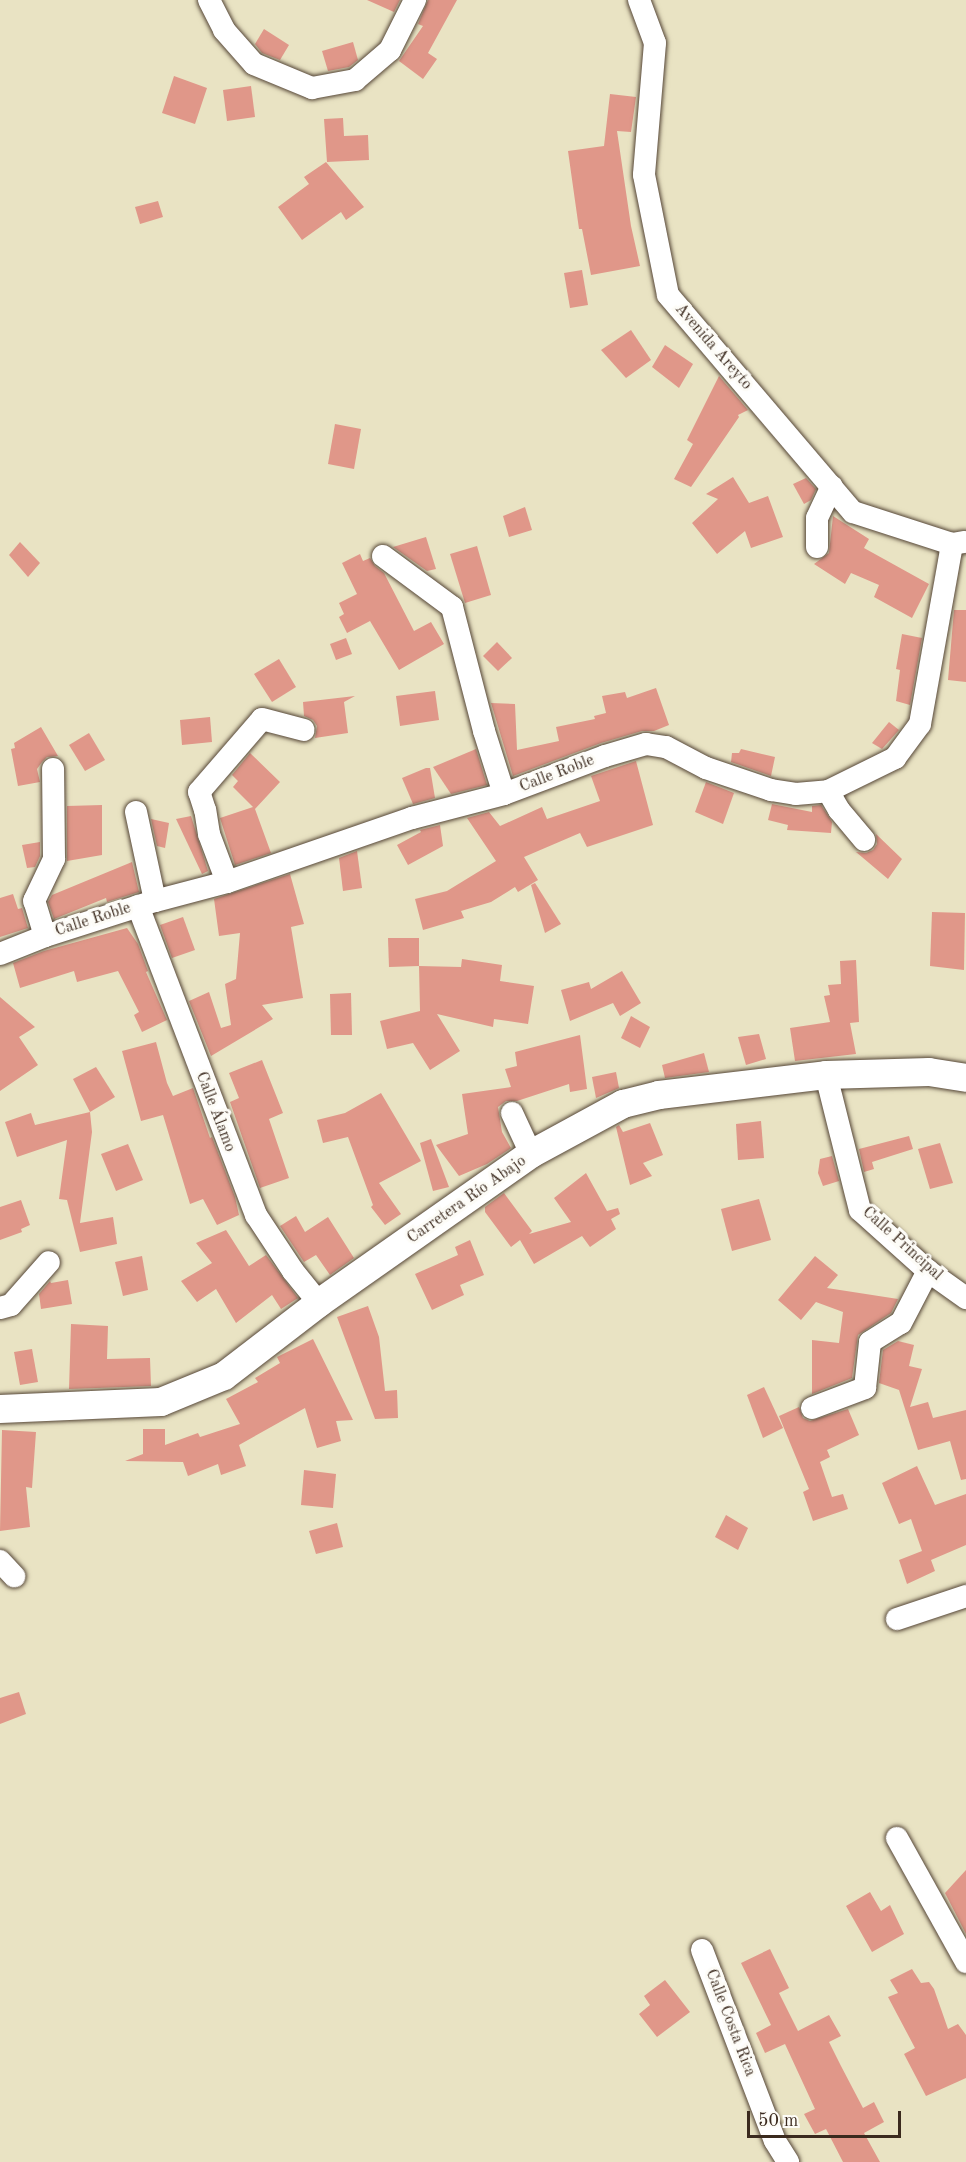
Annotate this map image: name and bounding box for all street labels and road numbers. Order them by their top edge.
street label: Avenida Areyto [670,300,756,394]
street label: Calle Roble [517,751,597,797]
street label: Calle Roble [53,899,133,941]
street label: Calle Álamo [191,1069,239,1155]
street label: Carretera Río Abajo [404,1152,530,1248]
street label: Calle Principal [858,1203,946,1285]
street label: Calle Costa Rica [701,1967,759,2079]

